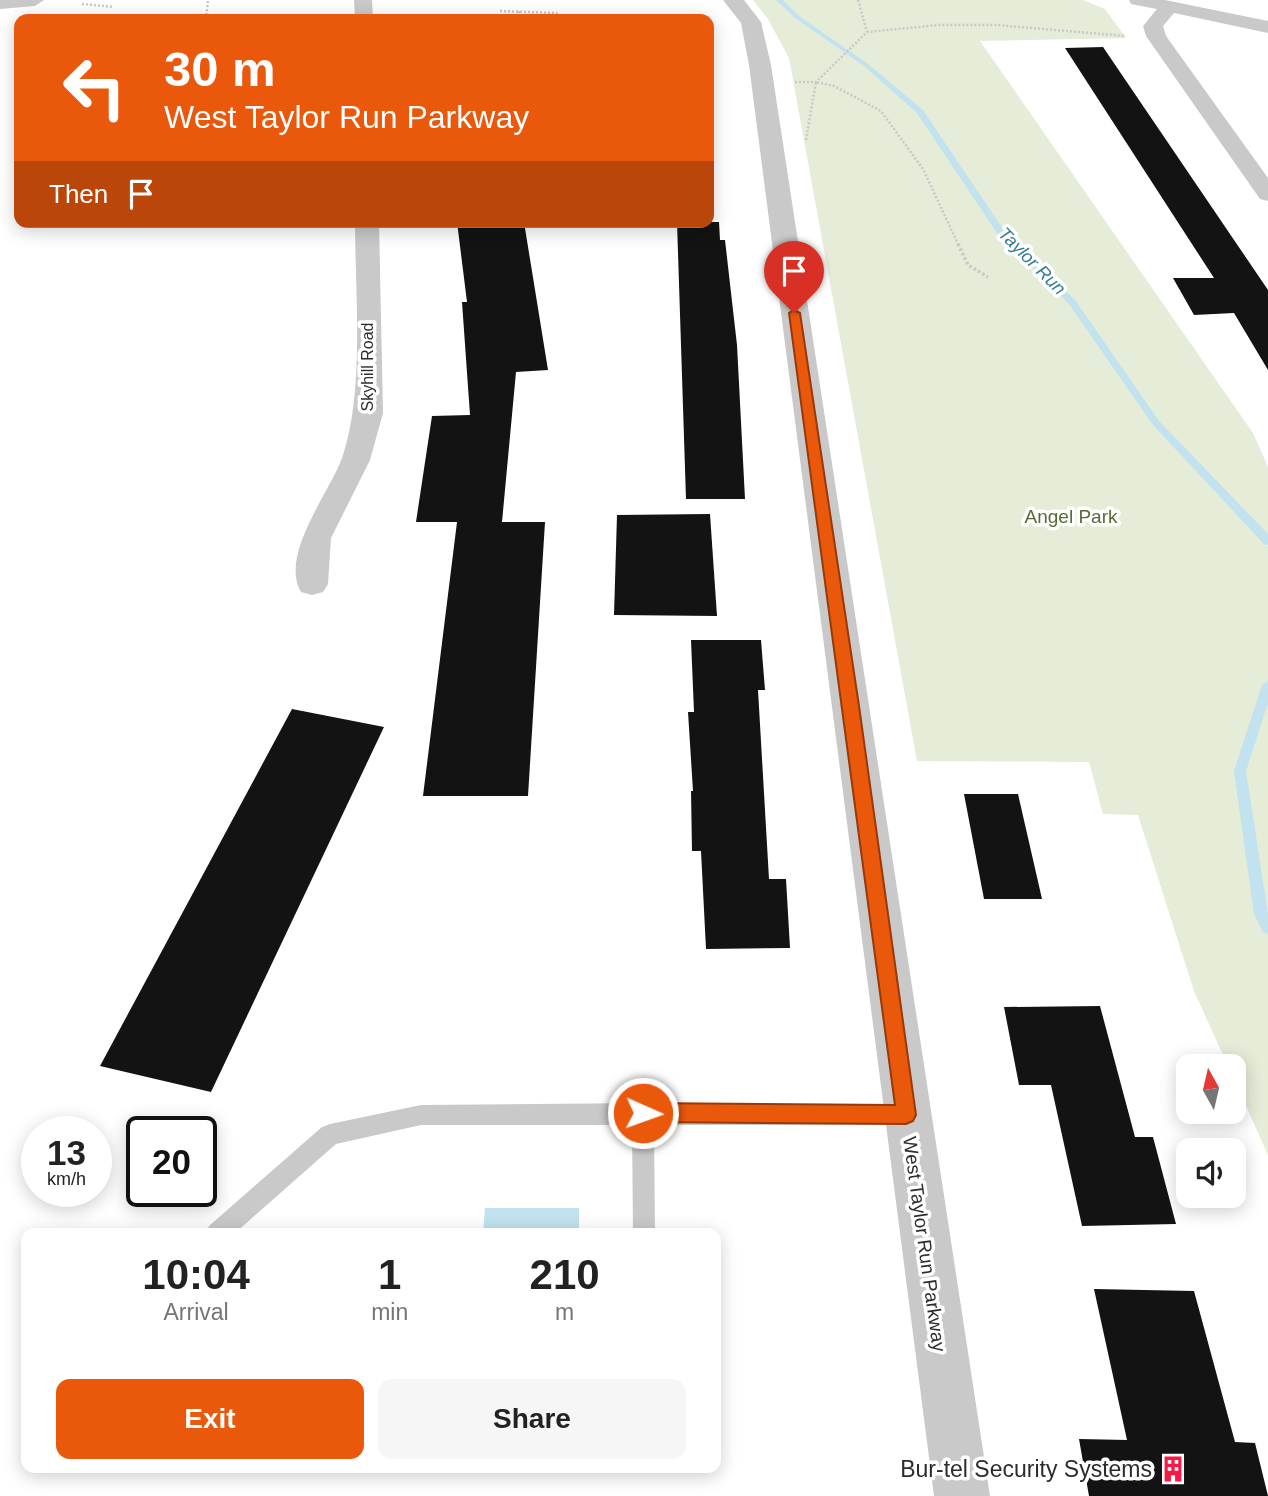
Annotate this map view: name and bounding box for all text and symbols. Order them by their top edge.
icon: left [49,42,140,133]
text: 30 m [164,42,276,96]
text: West Taylor Run Parkway [164,99,529,135]
icon: arrive [122,175,160,213]
text: Then [49,179,108,209]
water label: Taylor Run [994,223,1070,299]
pin [764,241,824,313]
icon: arrive [775,252,813,290]
street label: Skyhill Road [359,323,376,411]
park label: Angel Park [1025,506,1118,527]
north arrow [1176,1054,1246,1124]
map controls [1176,1054,1246,1208]
position arrow [606,1076,680,1150]
speed limit sign: 20 [126,1116,217,1207]
text: 13 [47,1133,86,1172]
street label: West Taylor Run Parkway [899,1135,950,1353]
button: sound [1176,1138,1246,1208]
text: km/h [47,1169,86,1189]
text: 10:04 [142,1251,250,1298]
text: 1 [378,1251,401,1298]
text: 210 [530,1251,600,1298]
text: Arrival [163,1299,229,1325]
text: min [371,1299,408,1325]
text: m [555,1299,574,1325]
button: Exit [56,1379,364,1459]
button: Share [378,1379,686,1459]
building icon: Bur-tel Security Systems [1158,1454,1188,1484]
place label: Bur-tel Security Systems [900,1456,1152,1482]

